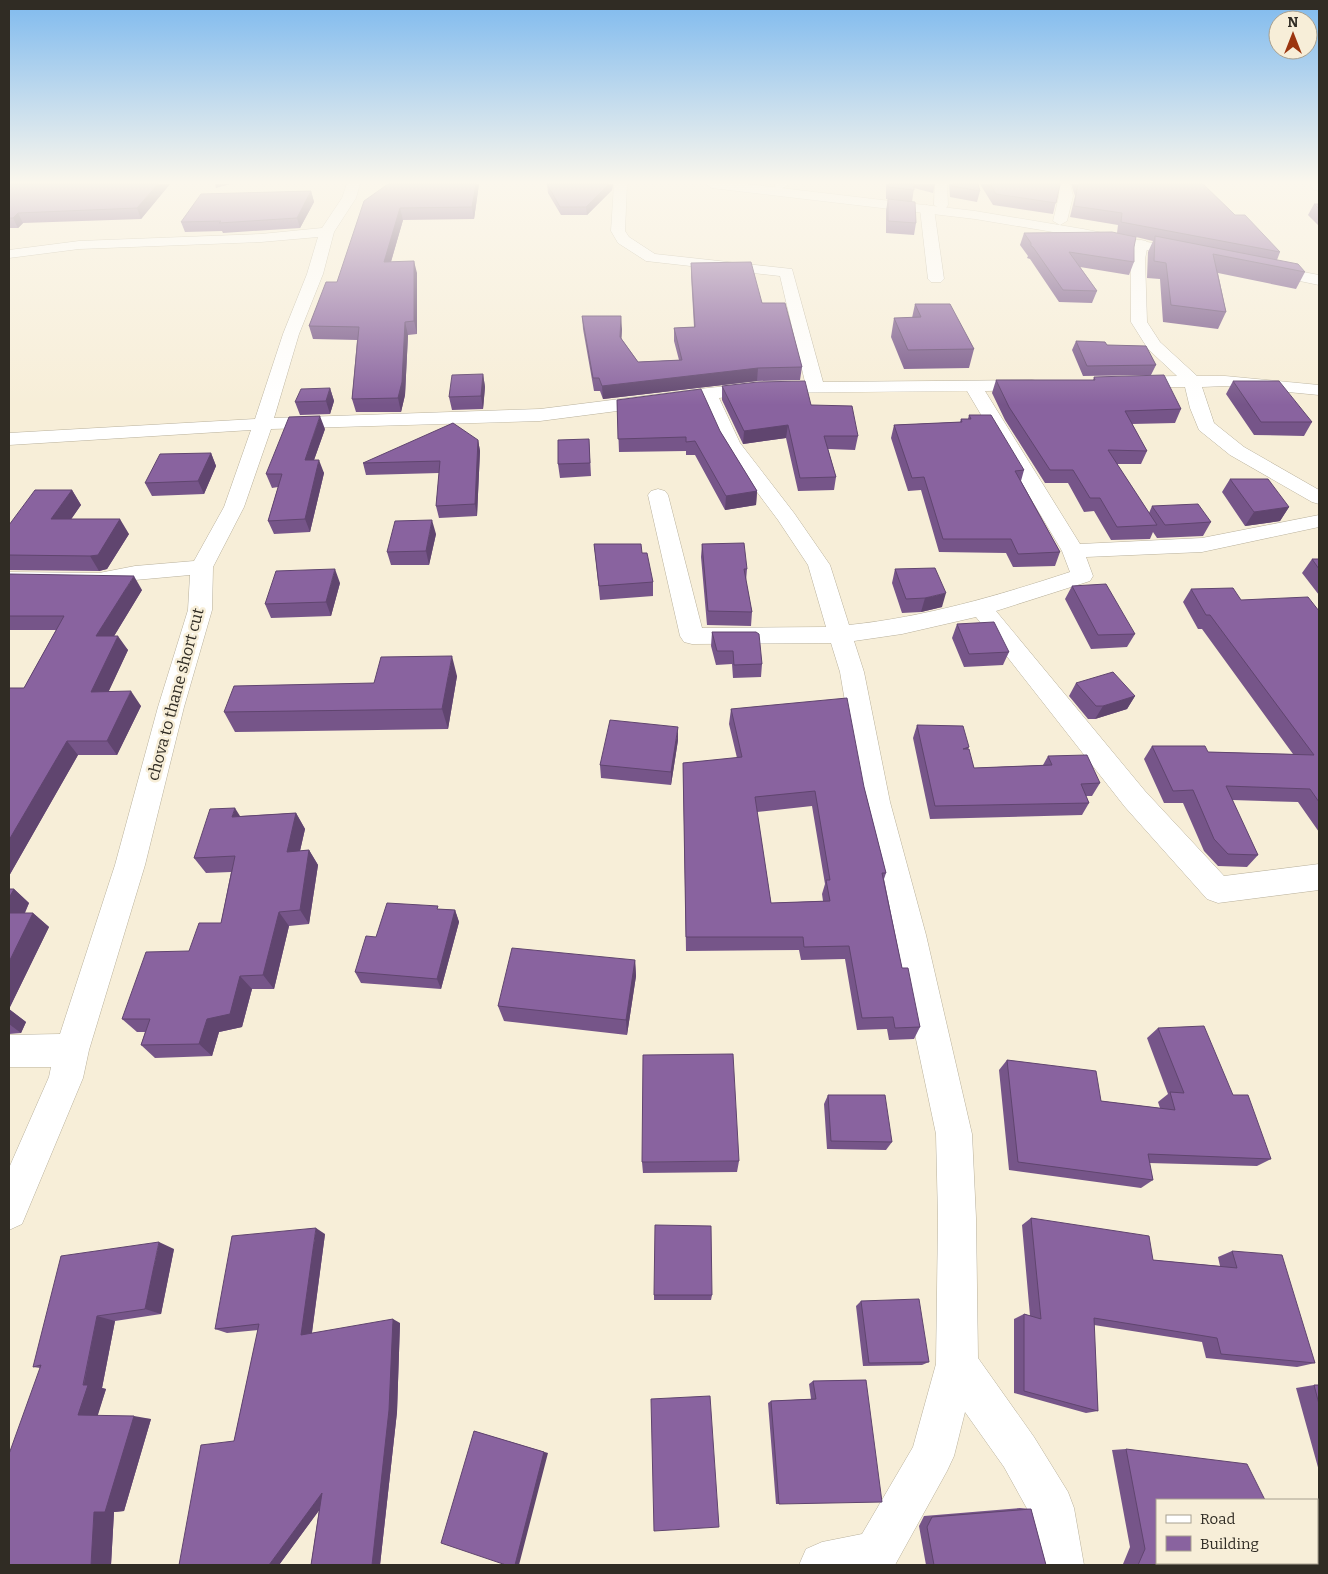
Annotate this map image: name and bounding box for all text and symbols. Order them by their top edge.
north arrow [1268,10,1318,60]
text: N [1288,14,1299,31]
street label: chova to thane short cut [143,606,208,782]
legend [1156,1499,1318,1564]
text: Road [1200,1510,1235,1528]
text: Building [1200,1535,1259,1553]

